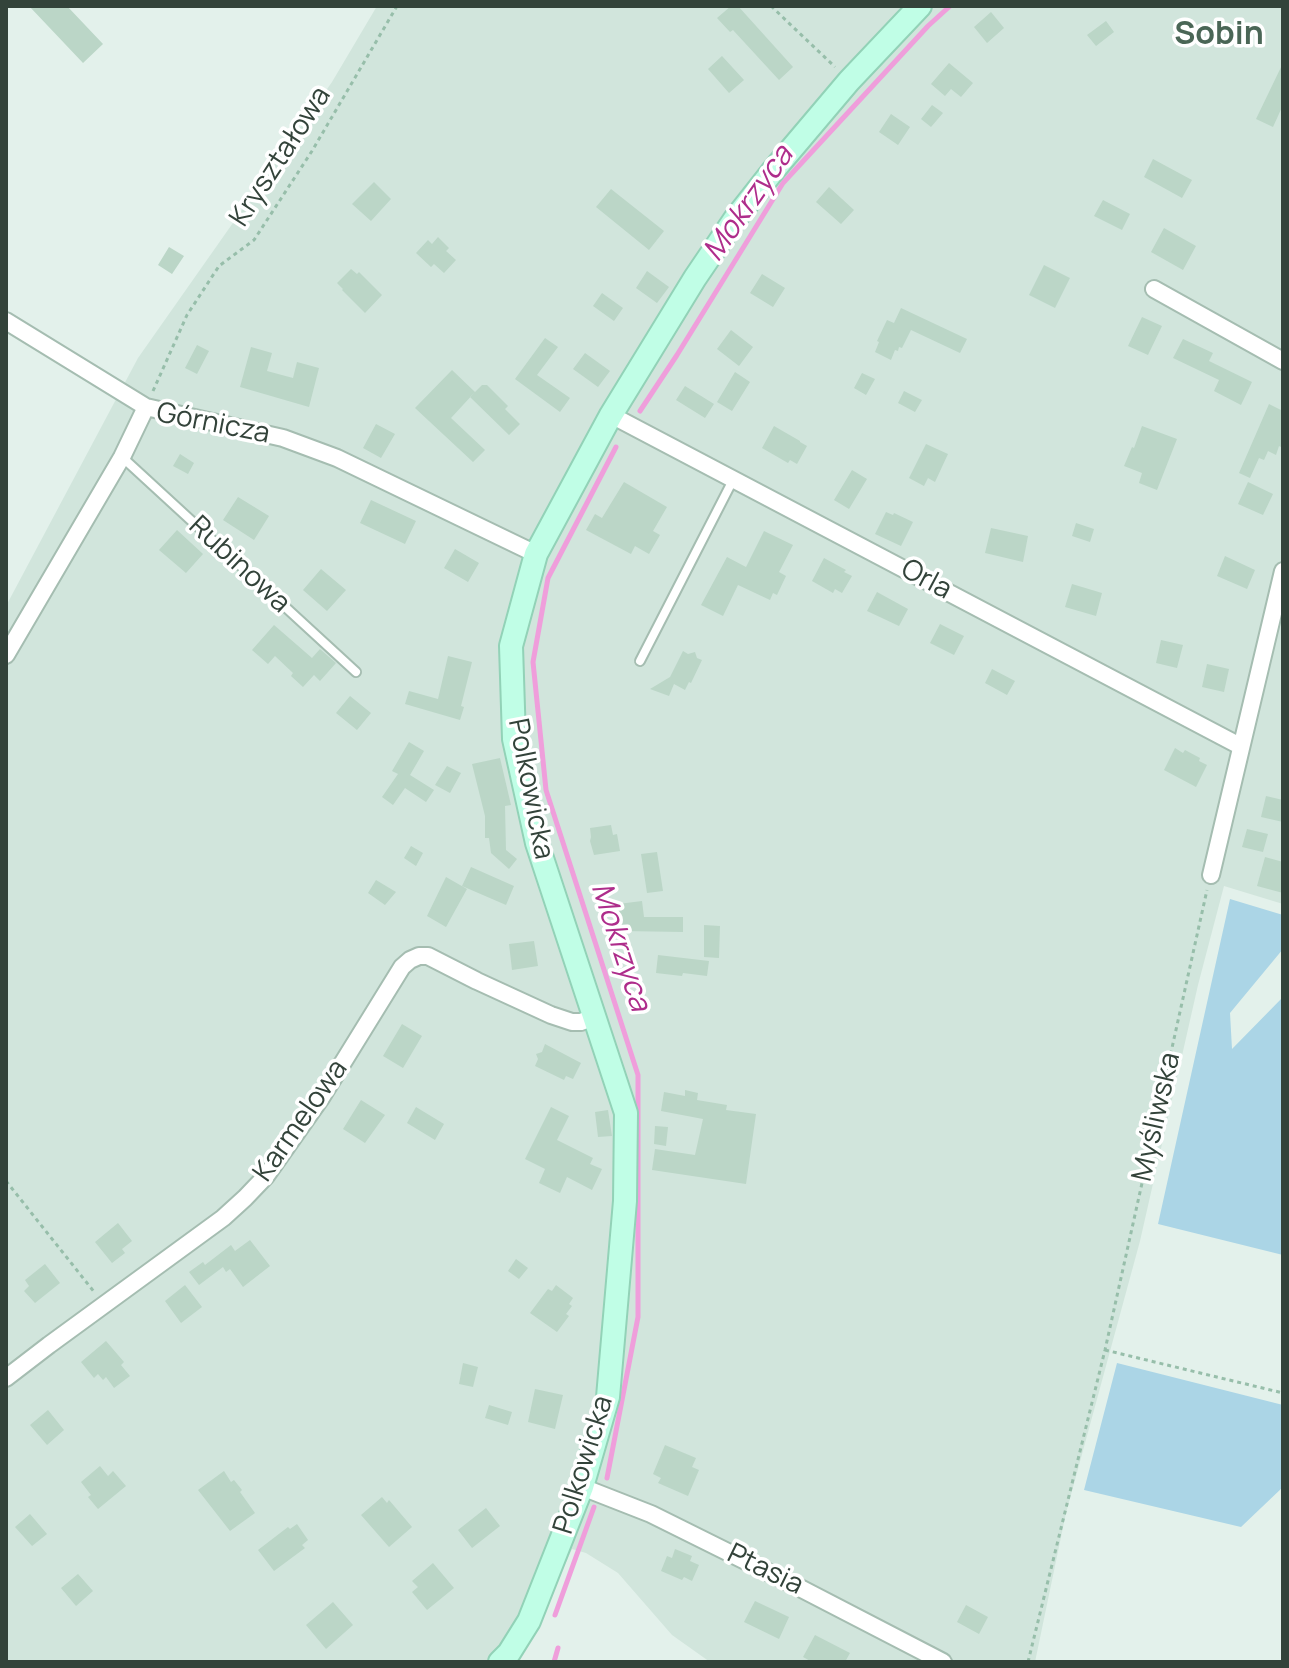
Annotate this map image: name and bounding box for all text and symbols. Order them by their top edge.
district label: Sobin [1174,16,1264,54]
street label: Kryształowa [223,81,339,233]
water label: Mokrzyca [696,139,802,269]
street label: Górnicza [154,397,272,451]
street label: Rubinowa [181,510,297,620]
street label: Orla [895,553,957,607]
street label: Polkowicka [500,716,560,862]
water label: Mokrzyca [582,878,658,1016]
street label: Myśliwska [1126,1049,1188,1185]
street label: Karmelowa [247,1054,355,1188]
street label: Polkowicka [547,1392,621,1538]
street label: Ptasia [721,1537,809,1603]

